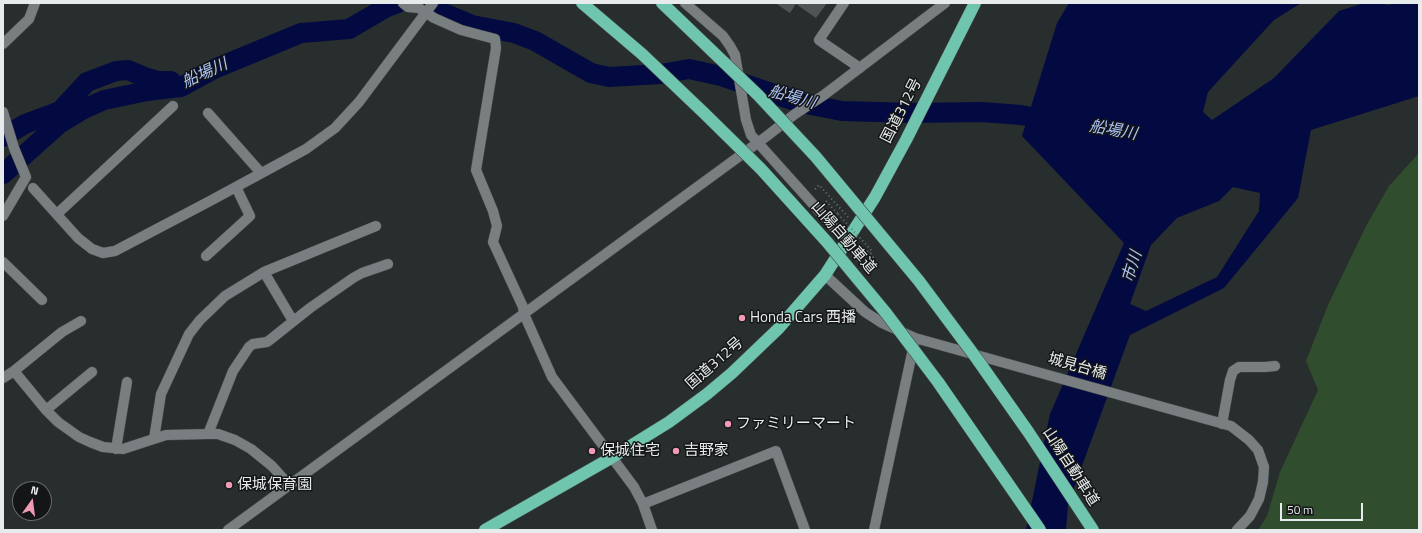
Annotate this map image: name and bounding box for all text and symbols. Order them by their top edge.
water label: 船場川 [179,55,231,93]
street label: 国道312号 [878,76,926,146]
water label: 船場川 [766,82,818,114]
water label: 船場川 [1088,117,1138,145]
street label: 山陽自動車道 [807,198,879,278]
water label: 市川 [1119,249,1147,285]
place label: Honda Cars 西播 [750,309,856,327]
marker: Honda Cars 西播 [737,313,747,323]
street label: 国道312号 [683,334,747,394]
street label: 城見台橋 [1046,350,1108,384]
place label: ファミリーマート [736,415,856,433]
marker: ファミリーマート [723,419,733,429]
street label: 山陽自動車道 [1038,424,1102,510]
place label: 保城住宅 [600,442,660,460]
place label: 吉野家 [684,442,729,460]
marker: 保城住宅 [587,446,597,456]
marker: 吉野家 [671,446,681,456]
place label: 保城保育園 [237,476,312,494]
marker: 保城保育園 [224,480,234,490]
north arrow [12,481,52,521]
text: N [29,482,40,499]
scale bar [1282,495,1365,521]
text: 50 m [1287,500,1313,519]

